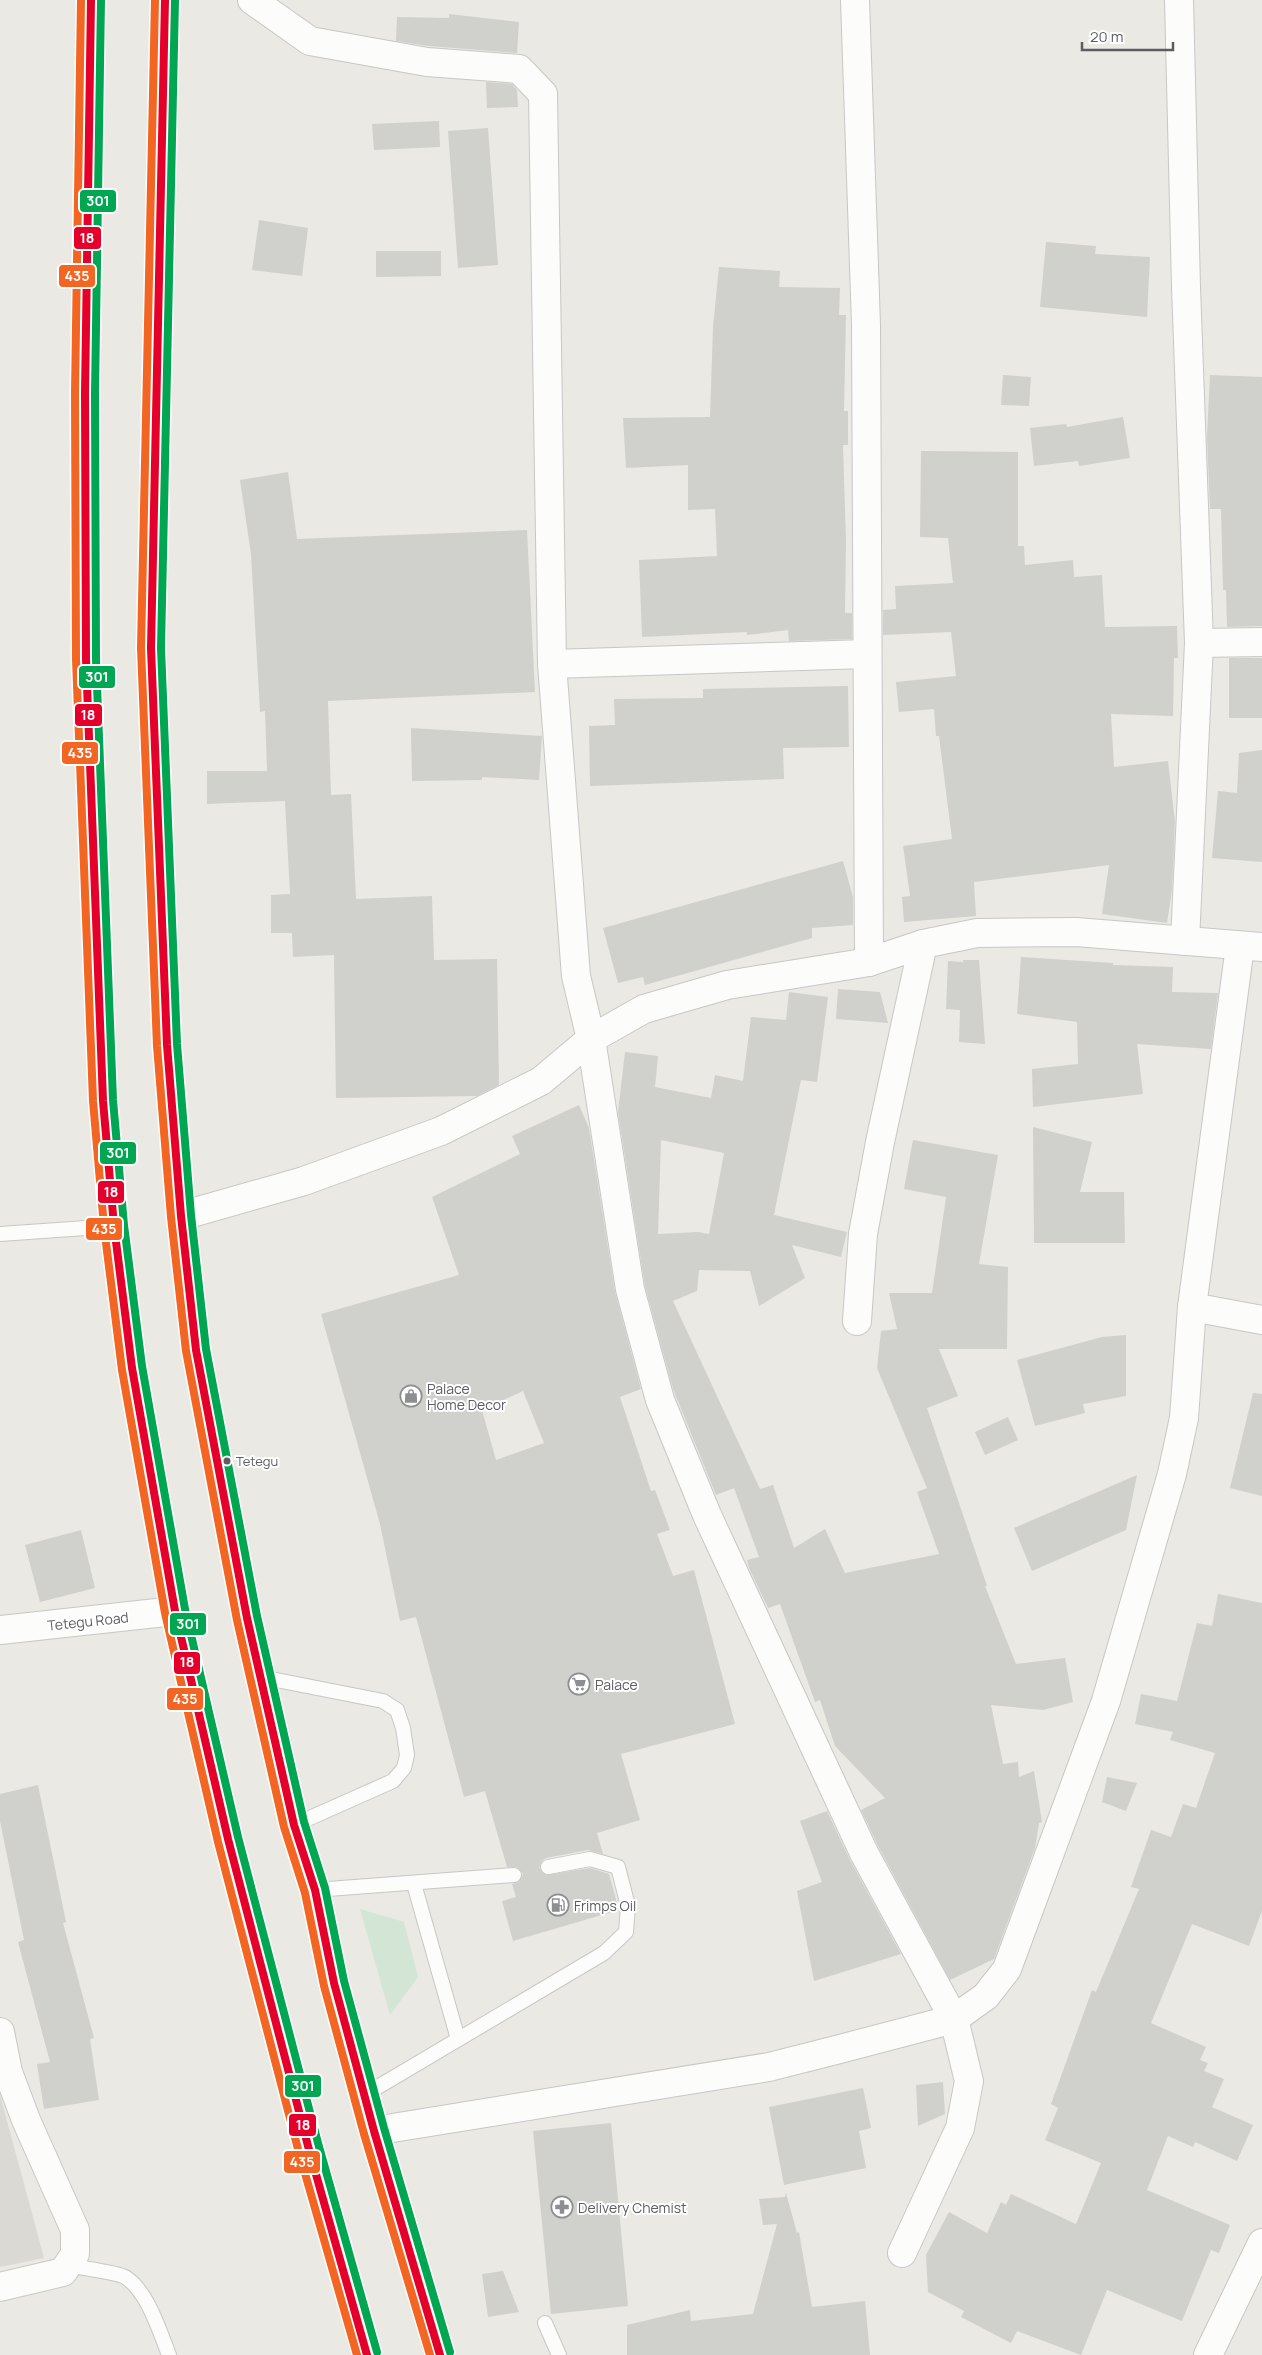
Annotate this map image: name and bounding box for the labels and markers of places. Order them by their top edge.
place label: Palace Home Decor [427,1379,506,1414]
shop icon: Palace Home Decor [399,1384,423,1408]
place label: Tetegu [236,1452,278,1470]
marker: Tetegu [222,1456,232,1466]
supermarket icon: Palace [567,1672,591,1696]
place label: Palace [595,1675,638,1694]
fuel station icon: Frimps Oil [546,1893,570,1917]
place label: Frimps Oil [574,1896,636,1915]
pharmacy icon: Delivery Chemist [550,2195,574,2219]
place label: Delivery Chemist [578,2198,687,2217]

